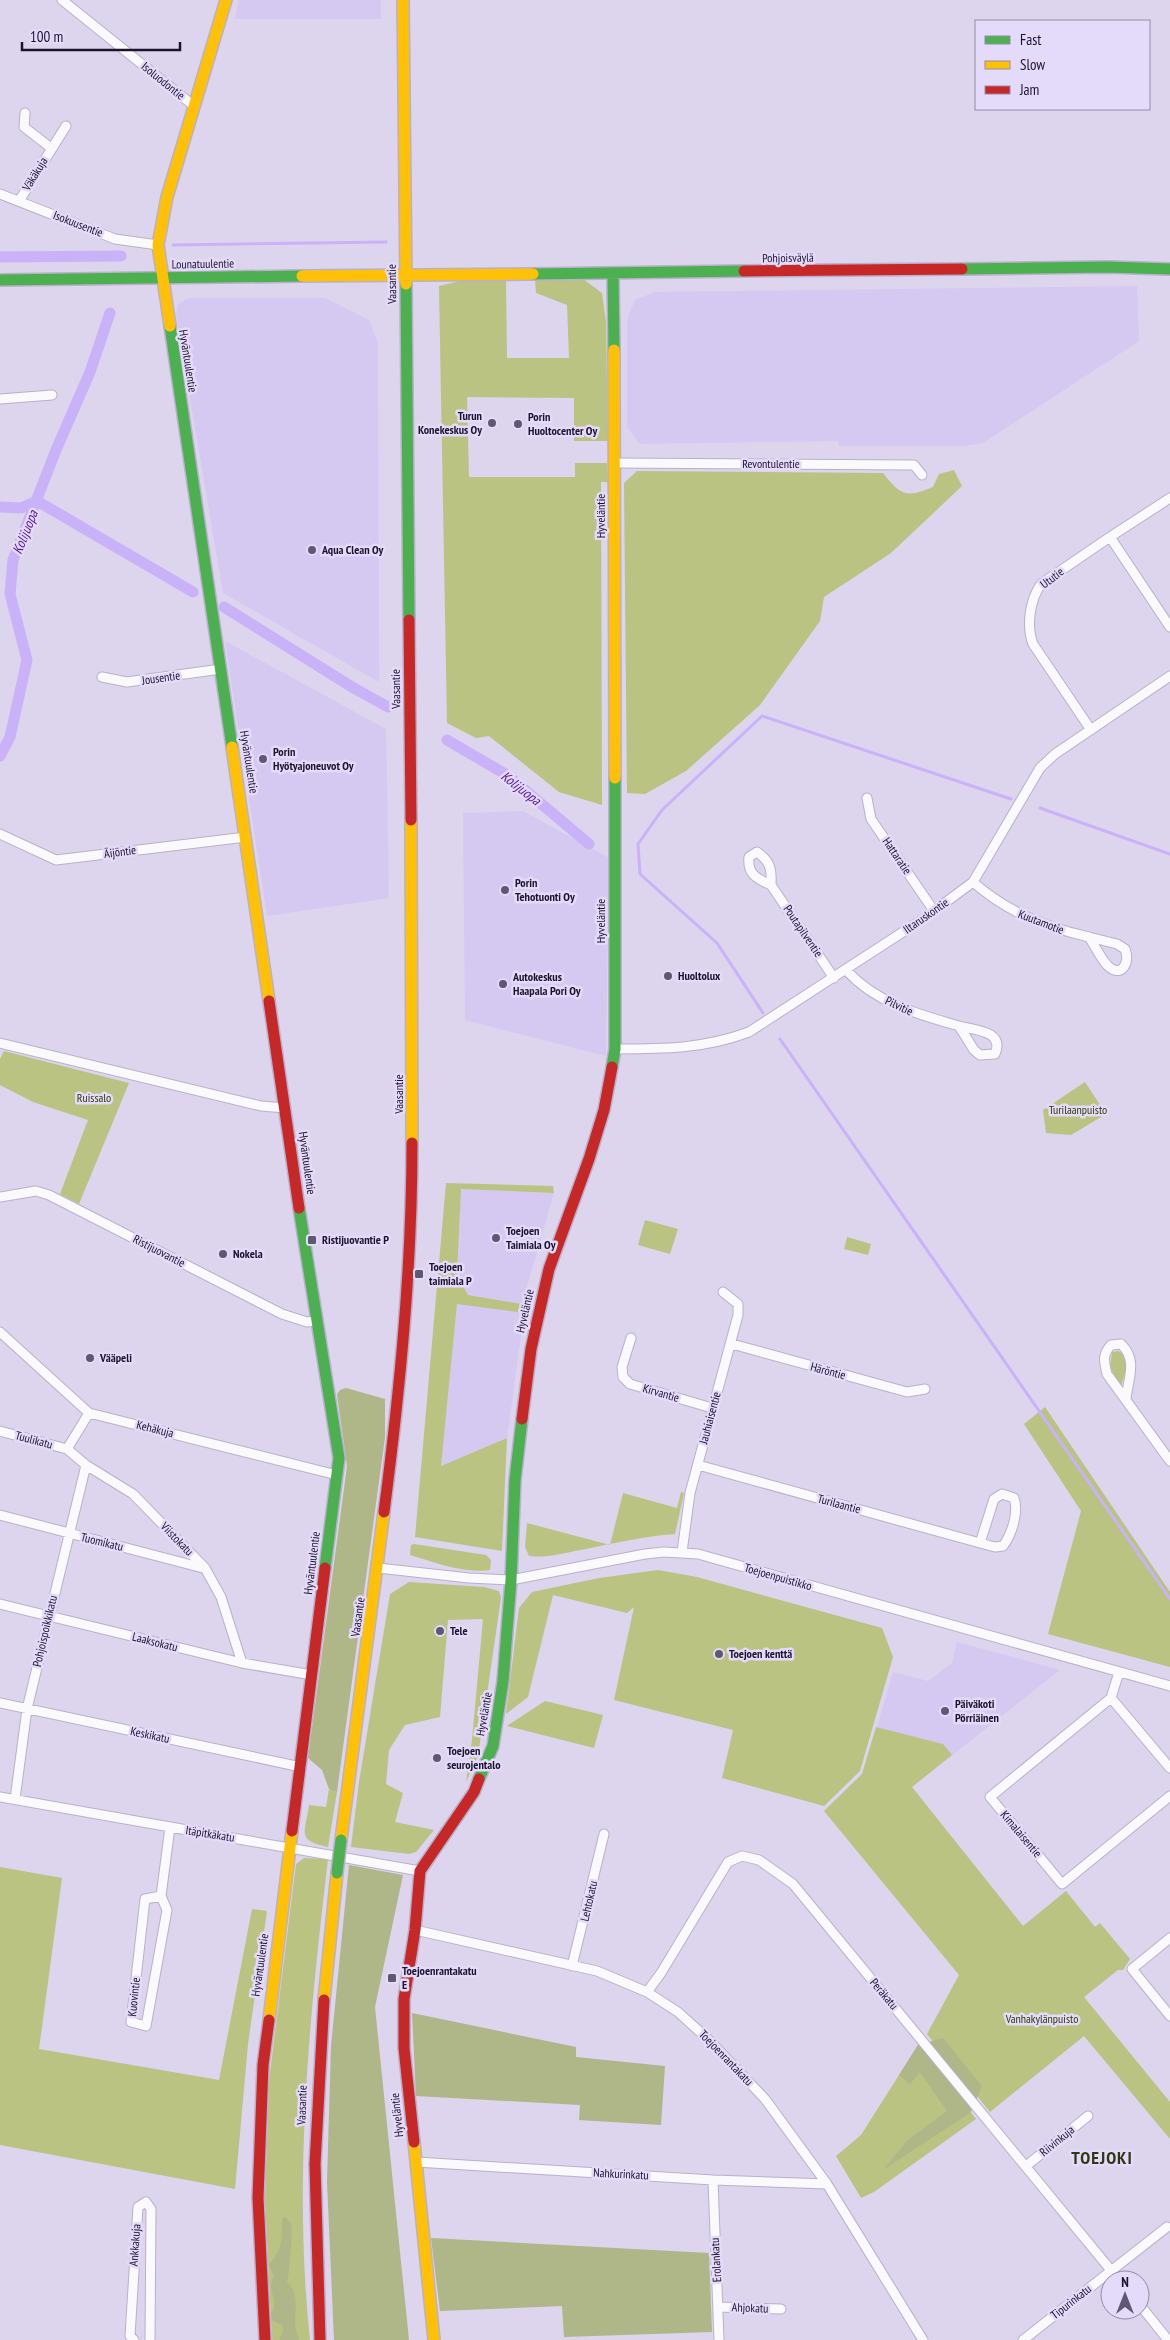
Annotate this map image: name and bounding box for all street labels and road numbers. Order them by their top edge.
street label: Isoluodontie [138,59,188,103]
street label: Väkäkuja [18,154,51,194]
street label: Isokuusentie [51,207,105,240]
street label: Pohjoisväylä [762,250,814,265]
street label: Lounatuulentie [172,255,234,272]
street label: Vaasantie [384,264,399,305]
street label: Hyväntuulentie [176,328,201,393]
street label: Revontulentie [742,456,800,471]
street label: Hyveläntie [593,494,608,538]
street label: Ututie [1037,564,1066,591]
street label: Jousentie [140,667,181,688]
street label: Vaasantie [388,669,403,710]
street label: Hyväntuulentie [237,729,262,794]
street label: Hattaratie [880,834,915,877]
street label: Äijöntie [103,842,137,861]
street label: Iltaruskontie [900,894,951,937]
street label: Hyveläntie [593,899,608,943]
street label: Poutapilventie [780,902,826,960]
street label: Kuutamotie [1016,906,1066,937]
street label: Pilvitie [883,993,916,1018]
street label: Vaasantie [391,1074,406,1115]
street label: Hyväntuulentie [296,1130,319,1195]
street label: Ristijuovantie [131,1231,188,1270]
street label: Hyveläntie [512,1288,537,1334]
street label: Häröntie [809,1359,847,1382]
street label: Kirvantie [641,1380,681,1405]
street label: Jauhiaisentie [695,1390,724,1447]
street label: Kehäkuja [135,1417,175,1440]
street label: Tuulikatu [14,1427,54,1452]
street label: Turilaantie [816,1491,862,1516]
street label: Viistokatu [157,1518,197,1559]
street label: Tuomikatu [79,1529,125,1554]
street label: Hyväntuulentie [300,1531,323,1595]
street label: Toejoenpuistikko [743,1560,814,1593]
street label: Pohjoispoikkikatu [29,1594,60,1668]
street label: Vaasantie [347,1596,368,1639]
street label: Laaksokatu [131,1629,179,1654]
street label: Hyveläntie [472,1691,495,1737]
street label: Keskikatu [129,1723,171,1746]
street label: Kimalaisentie [997,1807,1045,1860]
street label: Itäpitkäkatu [184,1822,236,1845]
street label: Lehtokatu [577,1879,600,1923]
street label: Hyväntuulentie [248,1932,271,1997]
street label: Peräkatu [867,1975,902,2012]
street label: Kuovintie [124,1977,143,2017]
street label: Toejoenrantakatu [696,2027,757,2089]
street label: Vaasantie [293,2085,310,2126]
street label: Hyveläntie [387,2092,406,2138]
street label: Riivinkuja [1036,2122,1077,2159]
street label: Nahkurinkatu [593,2165,649,2182]
street label: Ankkakuja [126,2223,143,2267]
street label: Erolankatu [707,2237,724,2283]
street label: Tipurinkatu [1047,2281,1094,2322]
street label: Ahjokatu [731,2299,769,2316]

